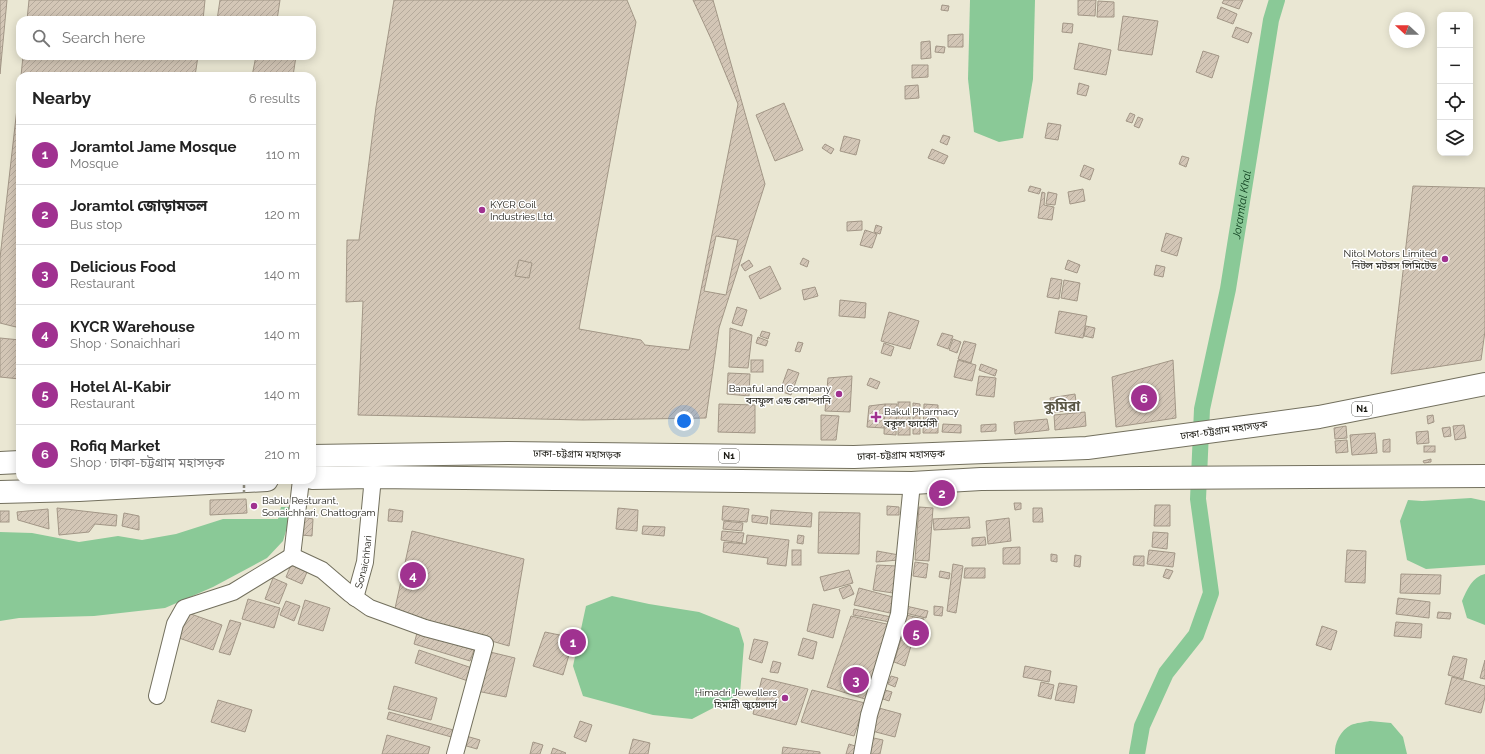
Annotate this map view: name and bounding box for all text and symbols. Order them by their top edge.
north arrow [1389,12,1425,48]
map controls [1437,12,1473,156]
button: + [1437,12,1473,48]
search box [16,16,316,60]
icon: search [30,27,52,49]
text: Search here [62,29,145,47]
button: − [1437,48,1473,84]
button: locate [1437,84,1473,120]
text: Nearby [32,88,91,108]
text: 6 results [249,91,300,106]
button: layers [1437,120,1473,156]
text: Joramtol Jame Mosque [70,138,236,156]
text: 1 [42,147,48,162]
text: 110 m [266,147,300,162]
text: Mosque [70,156,119,171]
water label: Joramtal Khal [1229,169,1253,241]
text: Joramtol জোড়ামতল [70,197,207,215]
place label: KYCR Coil Industries Ltd. [490,199,555,222]
marker: KYCR Coil Industries Ltd. [477,205,487,215]
text: 2 [41,207,49,222]
text: 120 m [264,207,300,222]
text: Bus stop [70,217,122,232]
place label: Nitol Motors Limited নিটল মটরস লিমিটেড [1344,248,1438,271]
marker: Nitol Motors Limited নিটল মটরস লিমিটেড [1440,254,1450,264]
text: Delicious Food [70,258,176,276]
text: 3 [41,267,49,282]
text: 140 m [264,267,300,282]
text: Restaurant [70,276,135,291]
text: KYCR Warehouse [70,318,195,336]
text: 4 [41,327,49,342]
text: 140 m [264,327,300,342]
text: Shop · Sonaichhari [70,336,180,351]
text: Hotel Al-Kabir [70,378,171,396]
place label: Banaful and Company বনফুল এন্ড কোম্পানি [729,383,832,407]
pin: 6 [1131,383,1157,413]
text: 5 [41,387,49,402]
text: 140 m [264,387,300,402]
marker: Banaful and Company বনফুল এন্ড কোম্পানি [834,389,844,399]
text: Restaurant [70,396,135,411]
district label: কুমিরা [1043,398,1081,415]
road number: N1 [1352,402,1372,416]
place label: Bakul Pharmacy বকুল ফার্মেসী [883,406,959,430]
your location [674,411,694,431]
marker: Bakul Pharmacy বকুল ফার্মেসী [871,412,881,422]
street label: ঢাকা-চট্টগ্রাম মহাসড়ক [1179,418,1269,442]
text: Rofiq Market [70,437,160,455]
text: 6 [41,447,49,462]
text: 210 m [264,447,300,462]
street label: ঢাকা-চট্টগ্রাম মহাসড়ক [532,448,622,460]
street label: ঢাকা-চট্টগ্রাম মহাসড়ক [856,448,946,462]
road number: N1 [719,449,739,463]
text: Shop · ঢাকা-চট্টগ্রাম মহাসড়ক [70,455,225,470]
pin: 2 [929,478,955,508]
place label: Bablu Resturant, Sonaichhari, Chattogram [262,495,376,518]
marker: Bablu Resturant, Sonaichhari, Chattogram [249,501,259,511]
street label: Sonaichhari [352,535,373,590]
pin: 4 [400,560,426,590]
pin: 5 [903,618,929,648]
pin: 1 [560,627,586,657]
pin: 3 [843,665,869,695]
place label: Himadri Jewellers হিমাদ্রী জুয়েলার্স [695,687,778,710]
marker: Himadri Jewellers হিমাদ্রী জুয়েলার্স [780,693,790,703]

